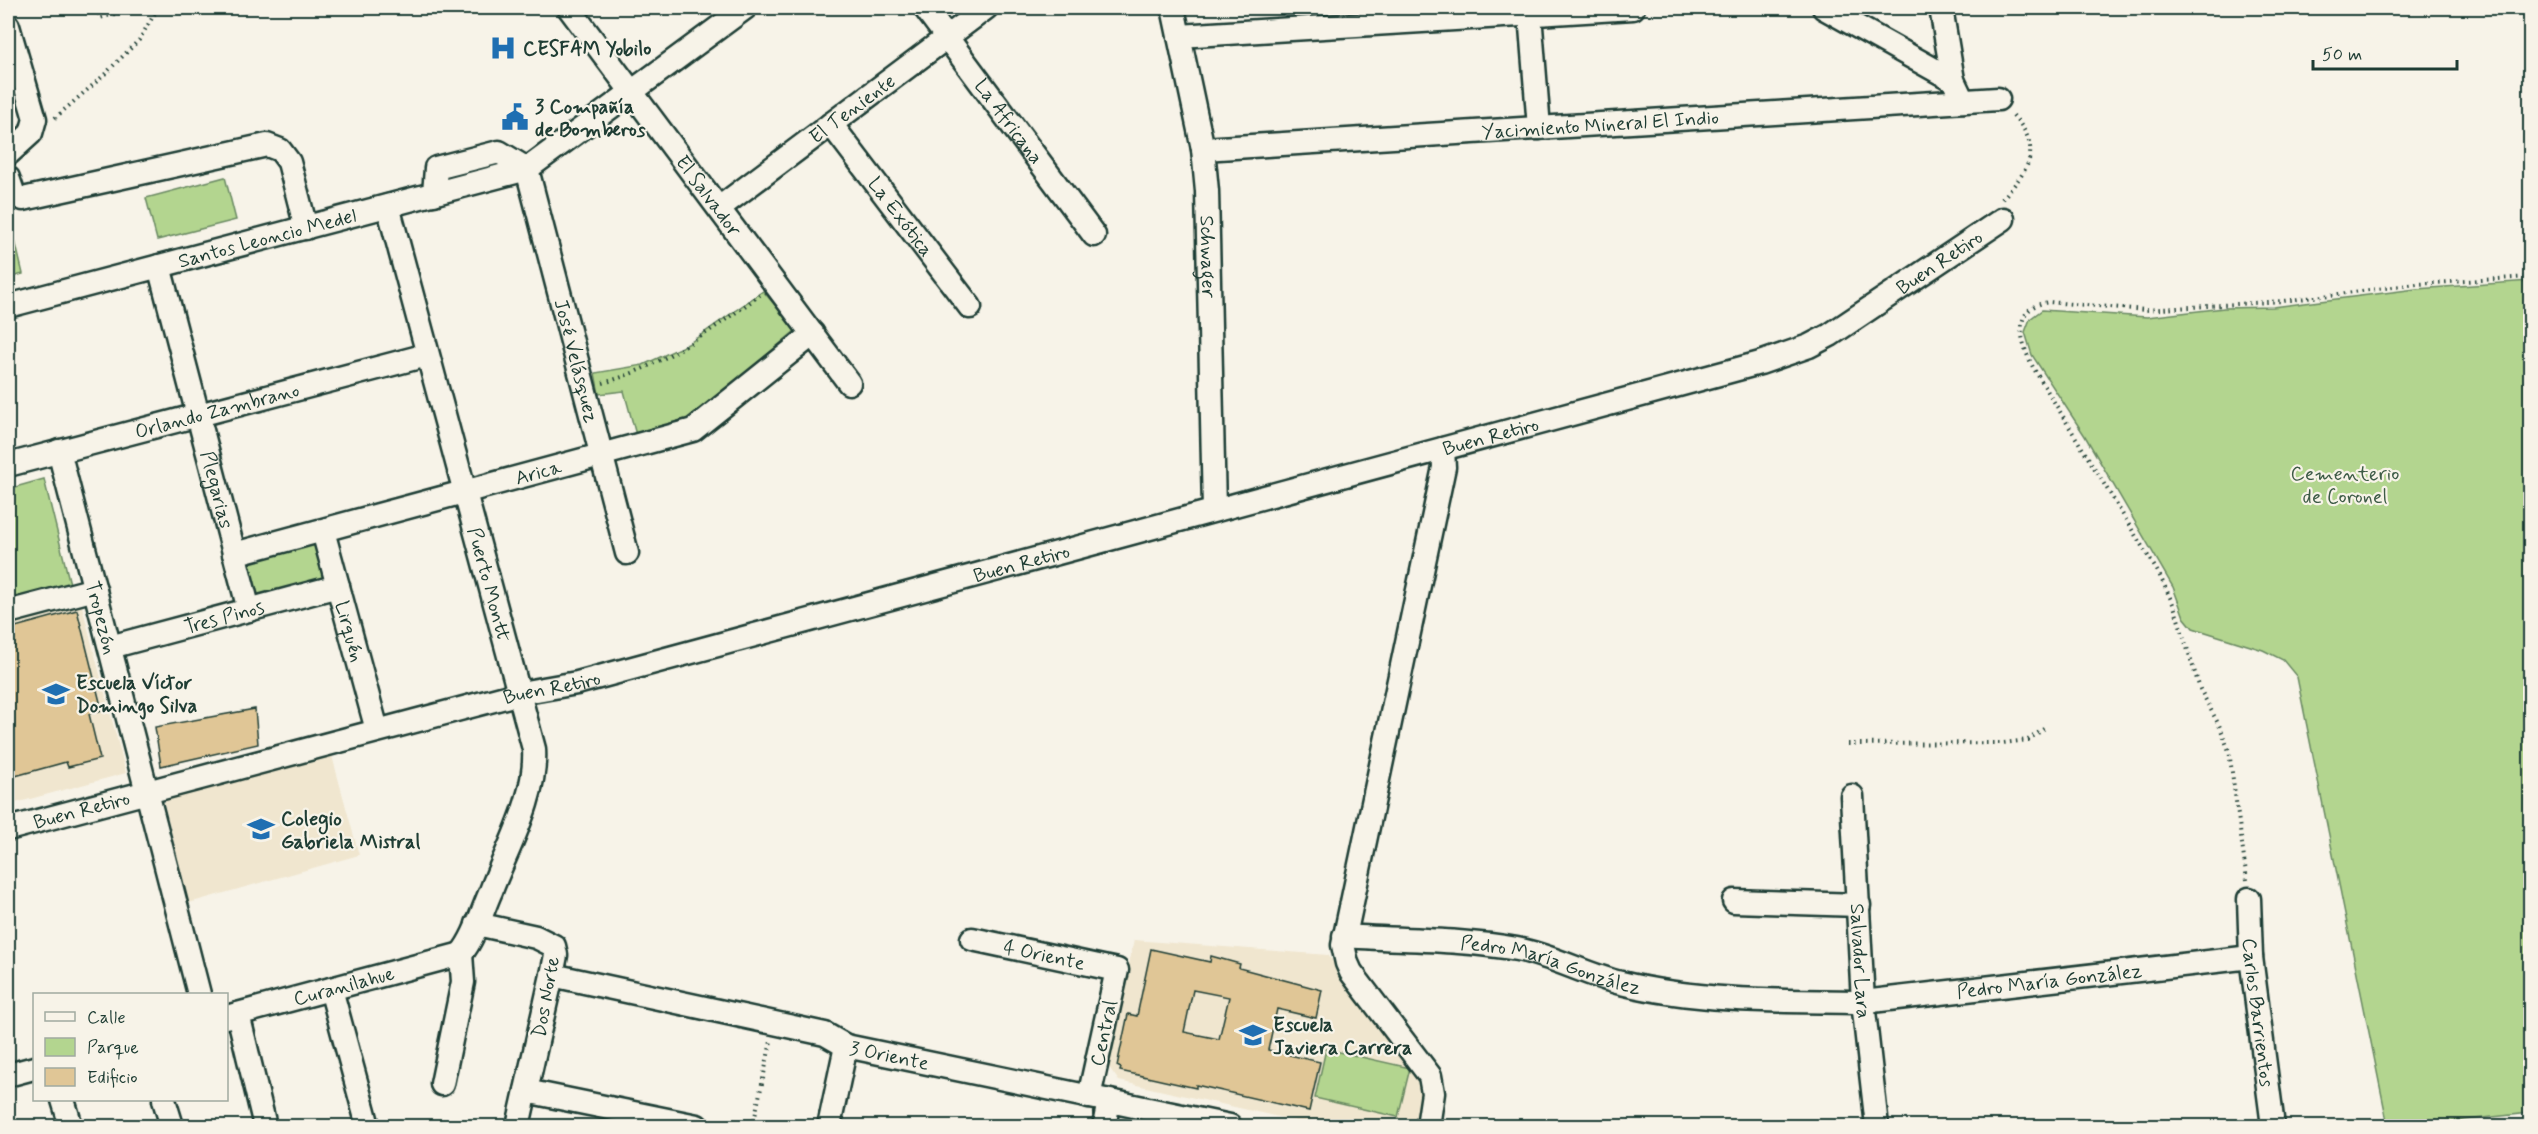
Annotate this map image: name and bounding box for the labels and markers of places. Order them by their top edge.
hospital icon: CESFAM Yobilo [488,33,518,63]
place label: CESFAM Yobilo [523,36,651,63]
place label: 3 Compañía de Bomberos [535,94,646,144]
public building icon: 3 Compañía de Bomberos [500,102,530,132]
place label: Escuela Víctor Domingo Silva [76,670,198,720]
school or university icon: Escuela Víctor Domingo Silva [41,679,71,709]
place label: Colegio Gabriela Mistral [281,806,420,856]
school or university icon: Colegio Gabriela Mistral [246,814,276,844]
place label: Escuela Javiera Carrera [1273,1012,1412,1062]
school or university icon: Escuela Javiera Carrera [1238,1020,1268,1050]

